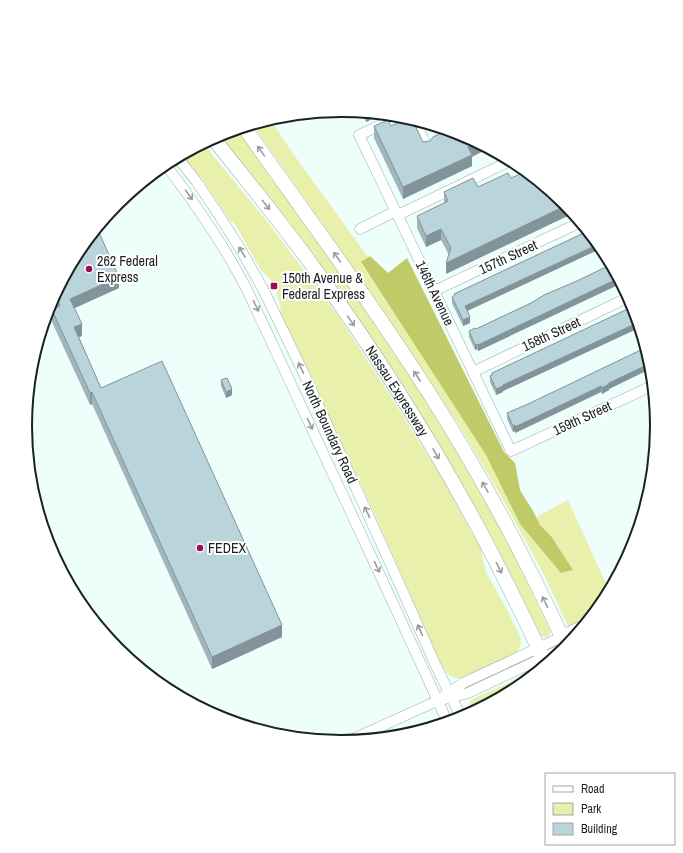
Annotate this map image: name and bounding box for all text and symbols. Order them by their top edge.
one-way arrow [257,146,265,157]
one-way arrow [185,189,193,200]
one-way arrow [262,199,270,210]
street label: 157th Street [476,236,540,278]
one-way arrow [238,246,246,258]
place label: 262 Federal Express [97,252,158,286]
one-way arrow [332,252,341,263]
street label: 146th Avenue [412,258,458,328]
marker: 262 Federal Express [84,264,94,274]
place label: 150th Avenue & Federal Express [282,269,365,303]
marker: 150th Avenue & Federal Express [269,281,279,291]
one-way arrow [253,300,260,312]
street label: 158th Street [519,313,583,355]
one-way arrow [347,315,355,326]
street label: Nassau Expressway [362,342,433,440]
one-way arrow [297,363,304,375]
one-way arrow [413,370,421,382]
street label: North Boundary Road [298,378,362,486]
street label: 159th Street [550,397,614,439]
one-way arrow [307,418,314,430]
one-way arrow [433,448,441,460]
one-way arrow [480,481,488,493]
one-way arrow [363,506,370,518]
place label: FEDEX [208,539,247,557]
marker: FEDEX [195,543,205,553]
one-way arrow [374,561,381,573]
one-way arrow [496,562,503,574]
one-way arrow [541,597,548,609]
one-way arrow [416,625,423,637]
legend [545,773,675,845]
text: Road [581,781,605,797]
text: Park [581,801,601,817]
text: Building [581,821,618,837]

